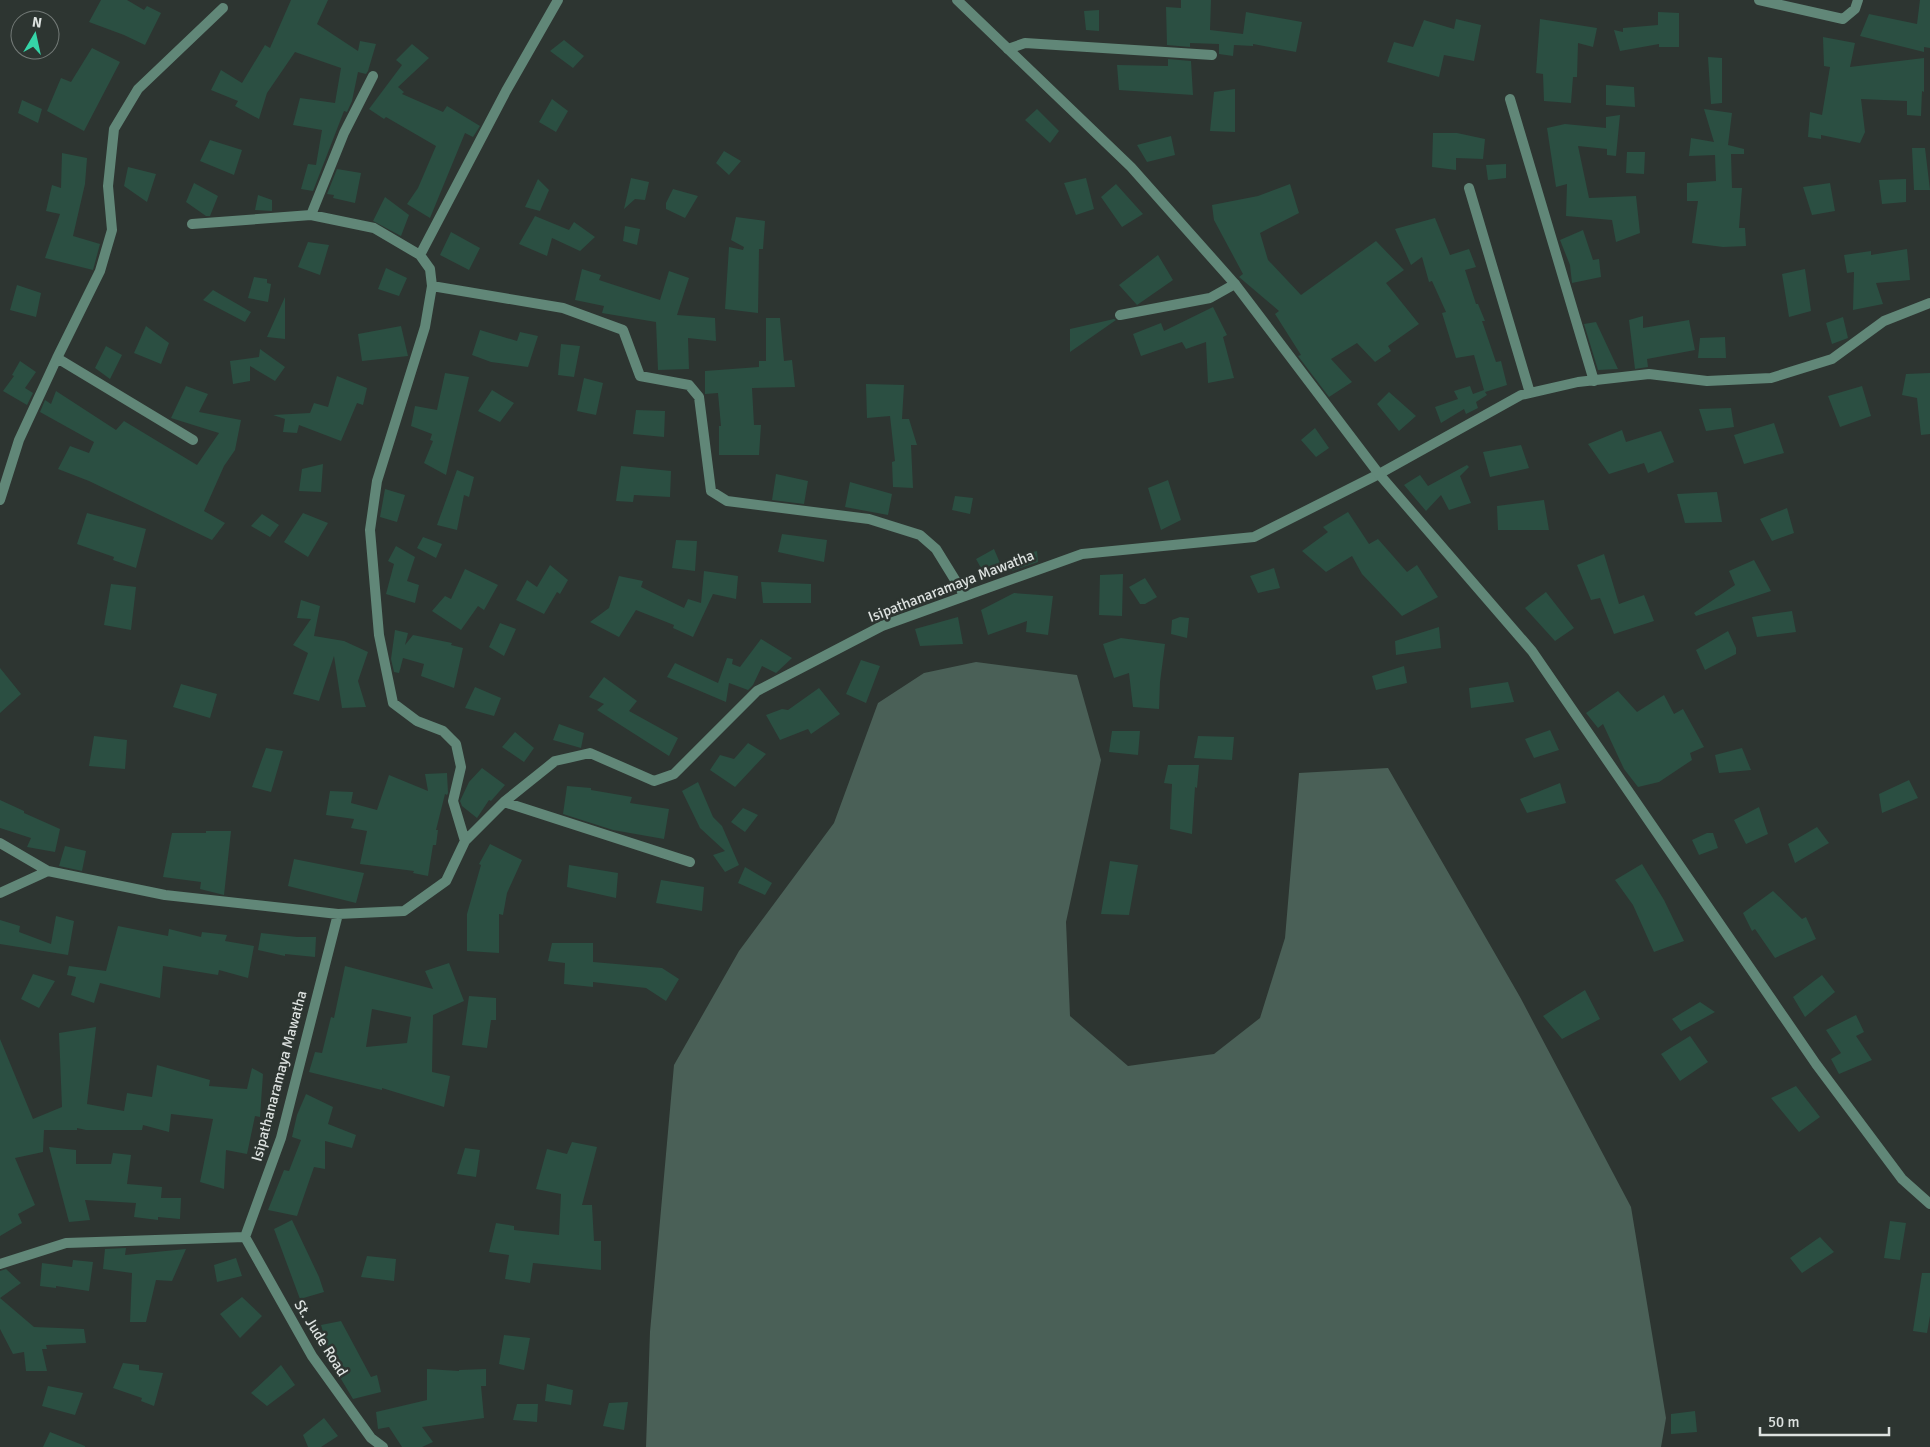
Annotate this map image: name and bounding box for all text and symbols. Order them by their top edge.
north arrow [10,10,60,60]
text: N [31,13,43,32]
street label: Isipathanaramaya Mawatha [866,546,1036,626]
street label: Isipathanaramaya Mawatha [248,989,310,1163]
street label: St. Jude Road [290,1296,352,1380]
scale bar [1760,1404,1889,1436]
text: 50 m [1768,1413,1799,1431]

